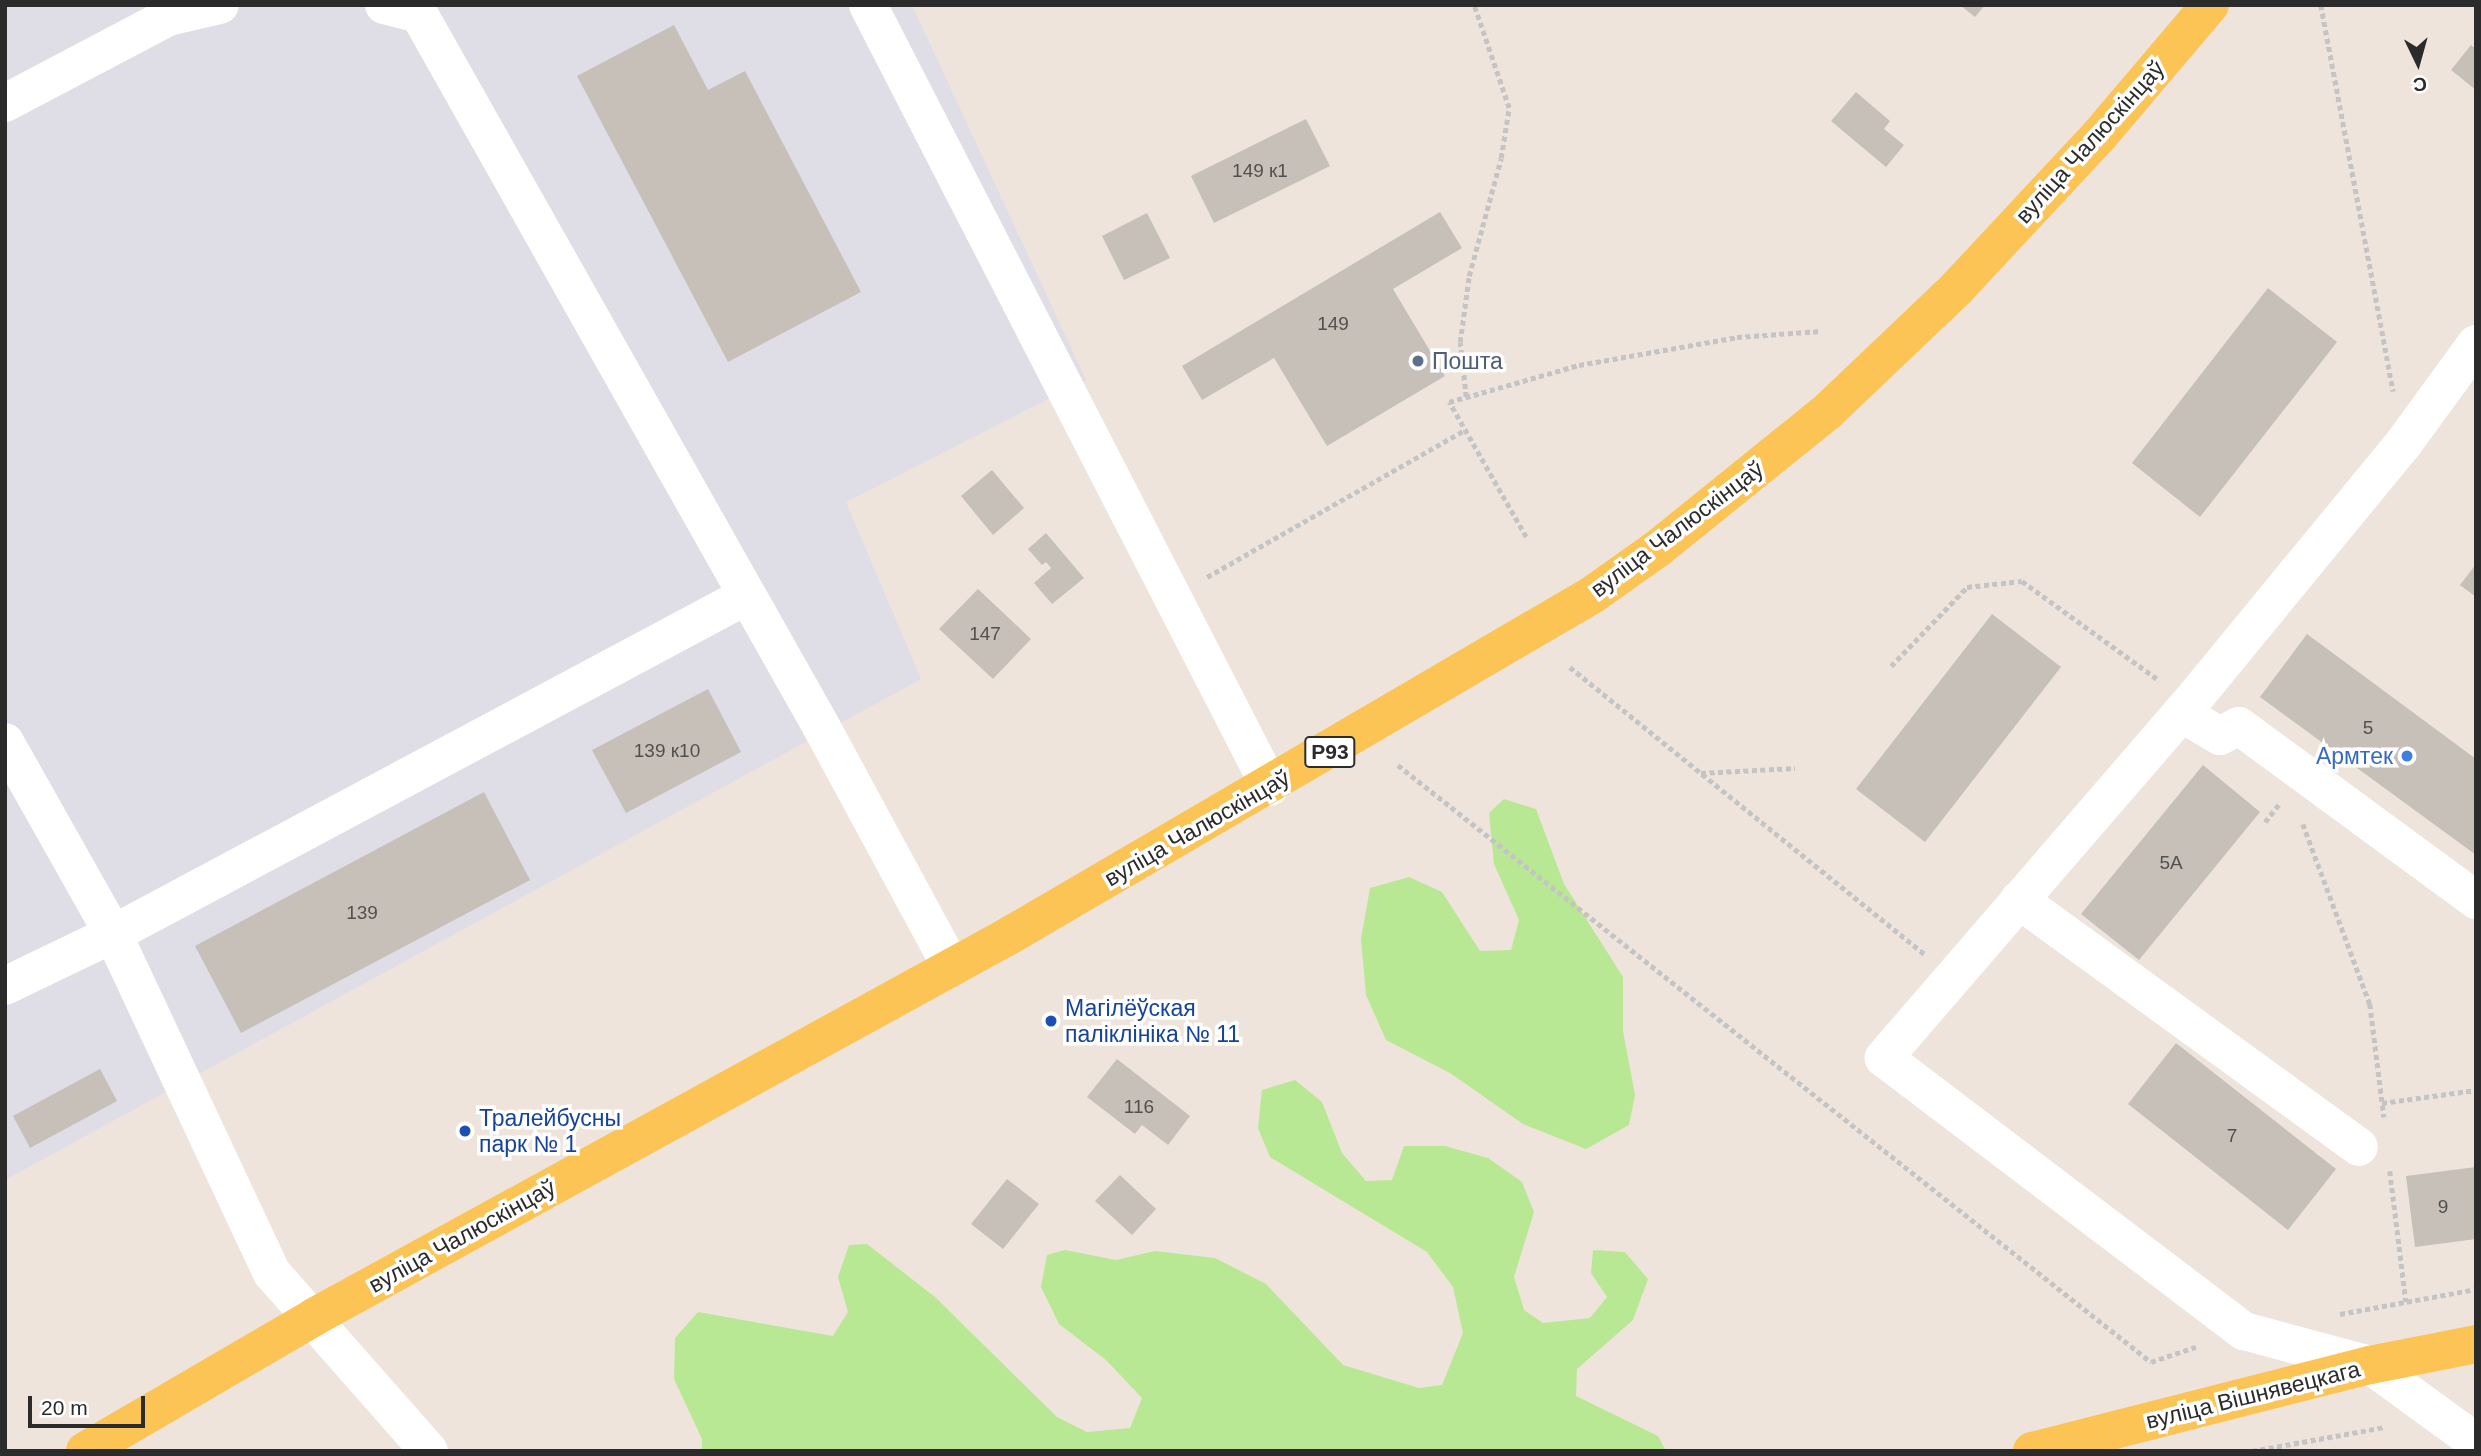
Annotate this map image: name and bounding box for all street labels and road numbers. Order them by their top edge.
street label: вуліца Чалюскінцаў [2010,55,2170,229]
street label: вуліца Чалюскінцаў [1585,455,1769,603]
road number: Р93 [1304,734,1356,770]
street label: вуліца Чалюскінцаў [1100,764,1294,892]
street label: вуліца Чалюскінцаў [364,1173,560,1299]
street label: вуліца Вішнявецкага [2143,1355,2363,1435]

